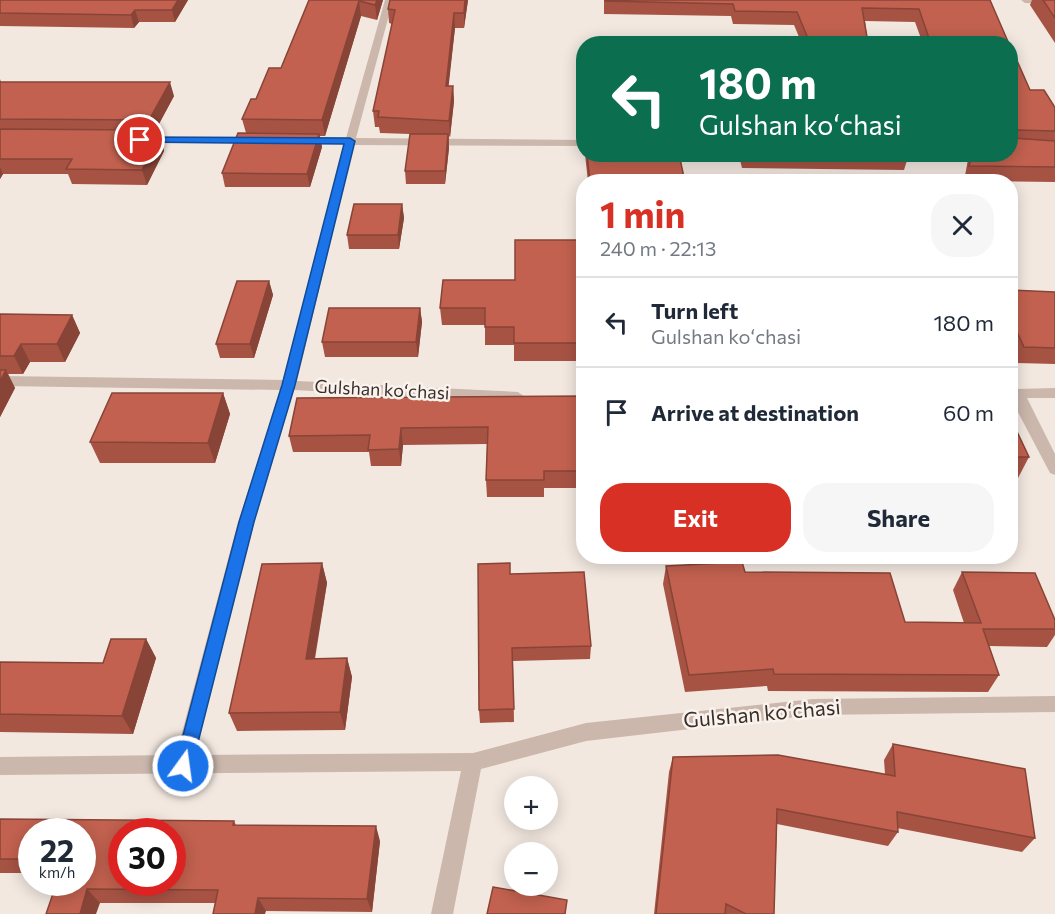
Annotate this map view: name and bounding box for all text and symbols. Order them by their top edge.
text: 180 m [699,56,817,108]
icon: left [600,60,678,138]
text: Gulshan koʻchasi [699,108,902,141]
pin [114,114,165,165]
icon: arrive [123,123,156,156]
text: 1 min [600,191,685,235]
button: close [931,194,994,257]
text: 240 m · 22:13 [600,236,716,260]
text: Turn left [651,297,738,324]
icon: left [600,306,633,339]
text: 180 m [933,309,994,336]
text: Gulshan koʻchasi [651,324,801,348]
street label: Gulshan koʻchasi [314,374,450,404]
icon: arrive [600,396,633,429]
text: Arrive at destination [651,399,859,426]
text: 60 m [943,399,994,426]
button: Exit [600,483,791,552]
button: Share [803,483,994,552]
street label: Gulshan koʻchasi [682,693,842,732]
position arrow [151,734,215,798]
map controls [504,776,558,896]
button: + [504,776,558,830]
speed limit sign: 30 [108,818,186,896]
text: 22 [40,831,74,868]
button: − [504,842,558,896]
text: km/h [39,863,75,881]

